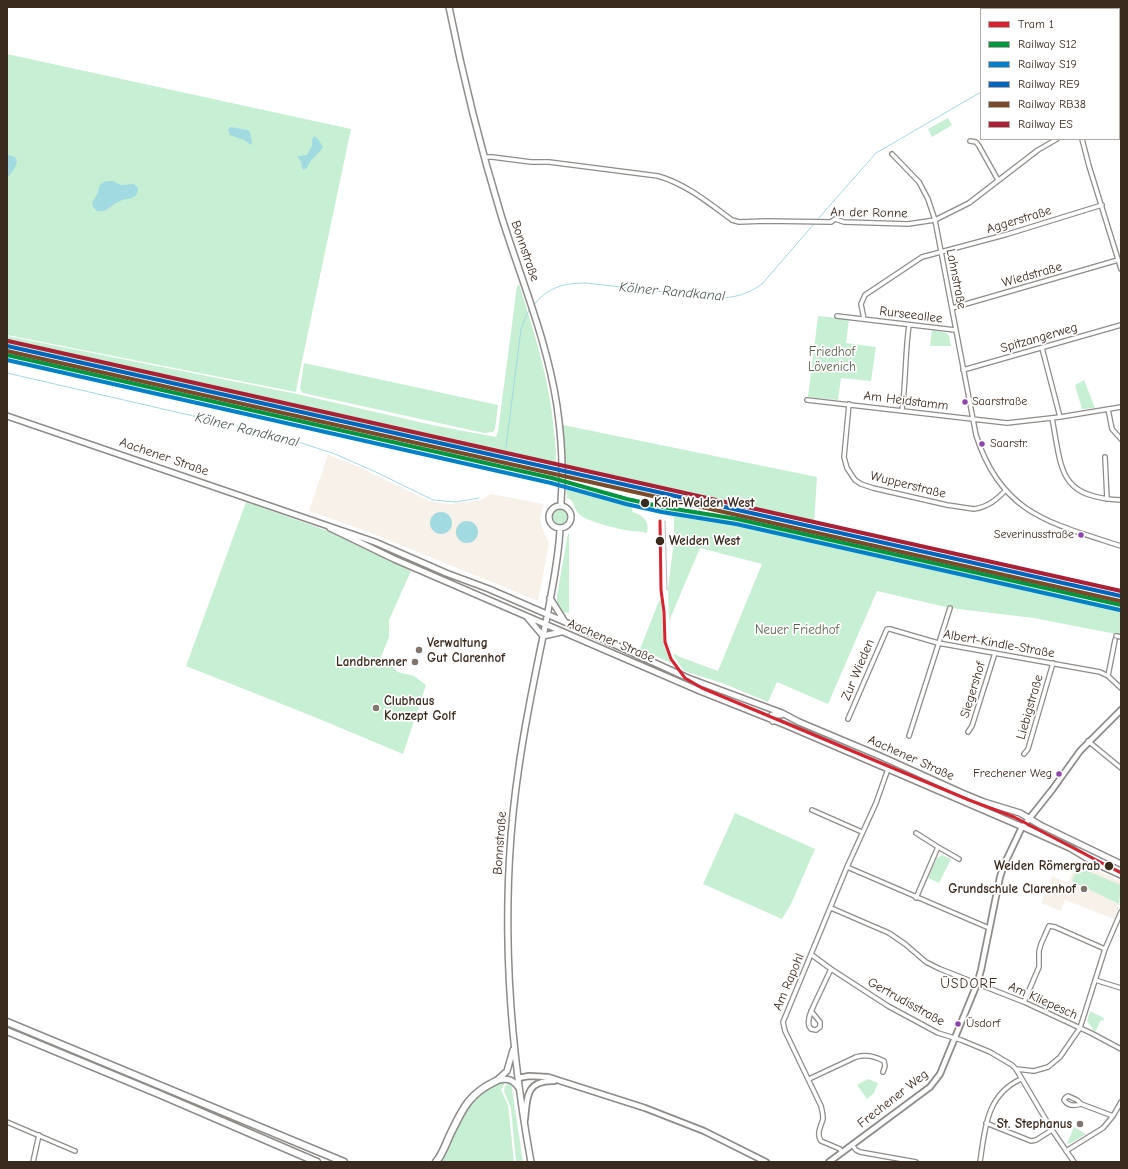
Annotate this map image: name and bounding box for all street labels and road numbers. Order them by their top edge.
street label: Aggerstraße [985,203,1053,237]
street label: An der Ronne [830,205,908,221]
street label: Bonnstraße [507,218,543,284]
street label: Lahnstraße [943,247,969,311]
street label: Wiedstraße [1000,259,1064,291]
street label: Rurseeallee [879,303,943,327]
street label: Spitzangerweg [999,320,1079,356]
street label: Am Heidstamm [863,388,949,414]
street label: Aachener Straße [117,434,211,480]
street label: Wupperstraße [869,468,947,502]
street label: Aachener Straße [565,616,657,666]
street label: Albert-Kindle-Straße [942,627,1056,661]
street label: Zur Wieden [838,637,878,703]
street label: Siegershof [957,660,989,720]
street label: Liebigstraße [1013,673,1047,741]
street label: Aachener Straße [865,732,957,784]
street label: Bonnstraße [490,811,510,875]
street label: Am Rapohl [770,951,808,1013]
street label: Gertrudisstraße [865,974,947,1030]
street label: Am Kliepesch [1006,979,1080,1023]
street label: Frechener Weg [854,1066,932,1132]

